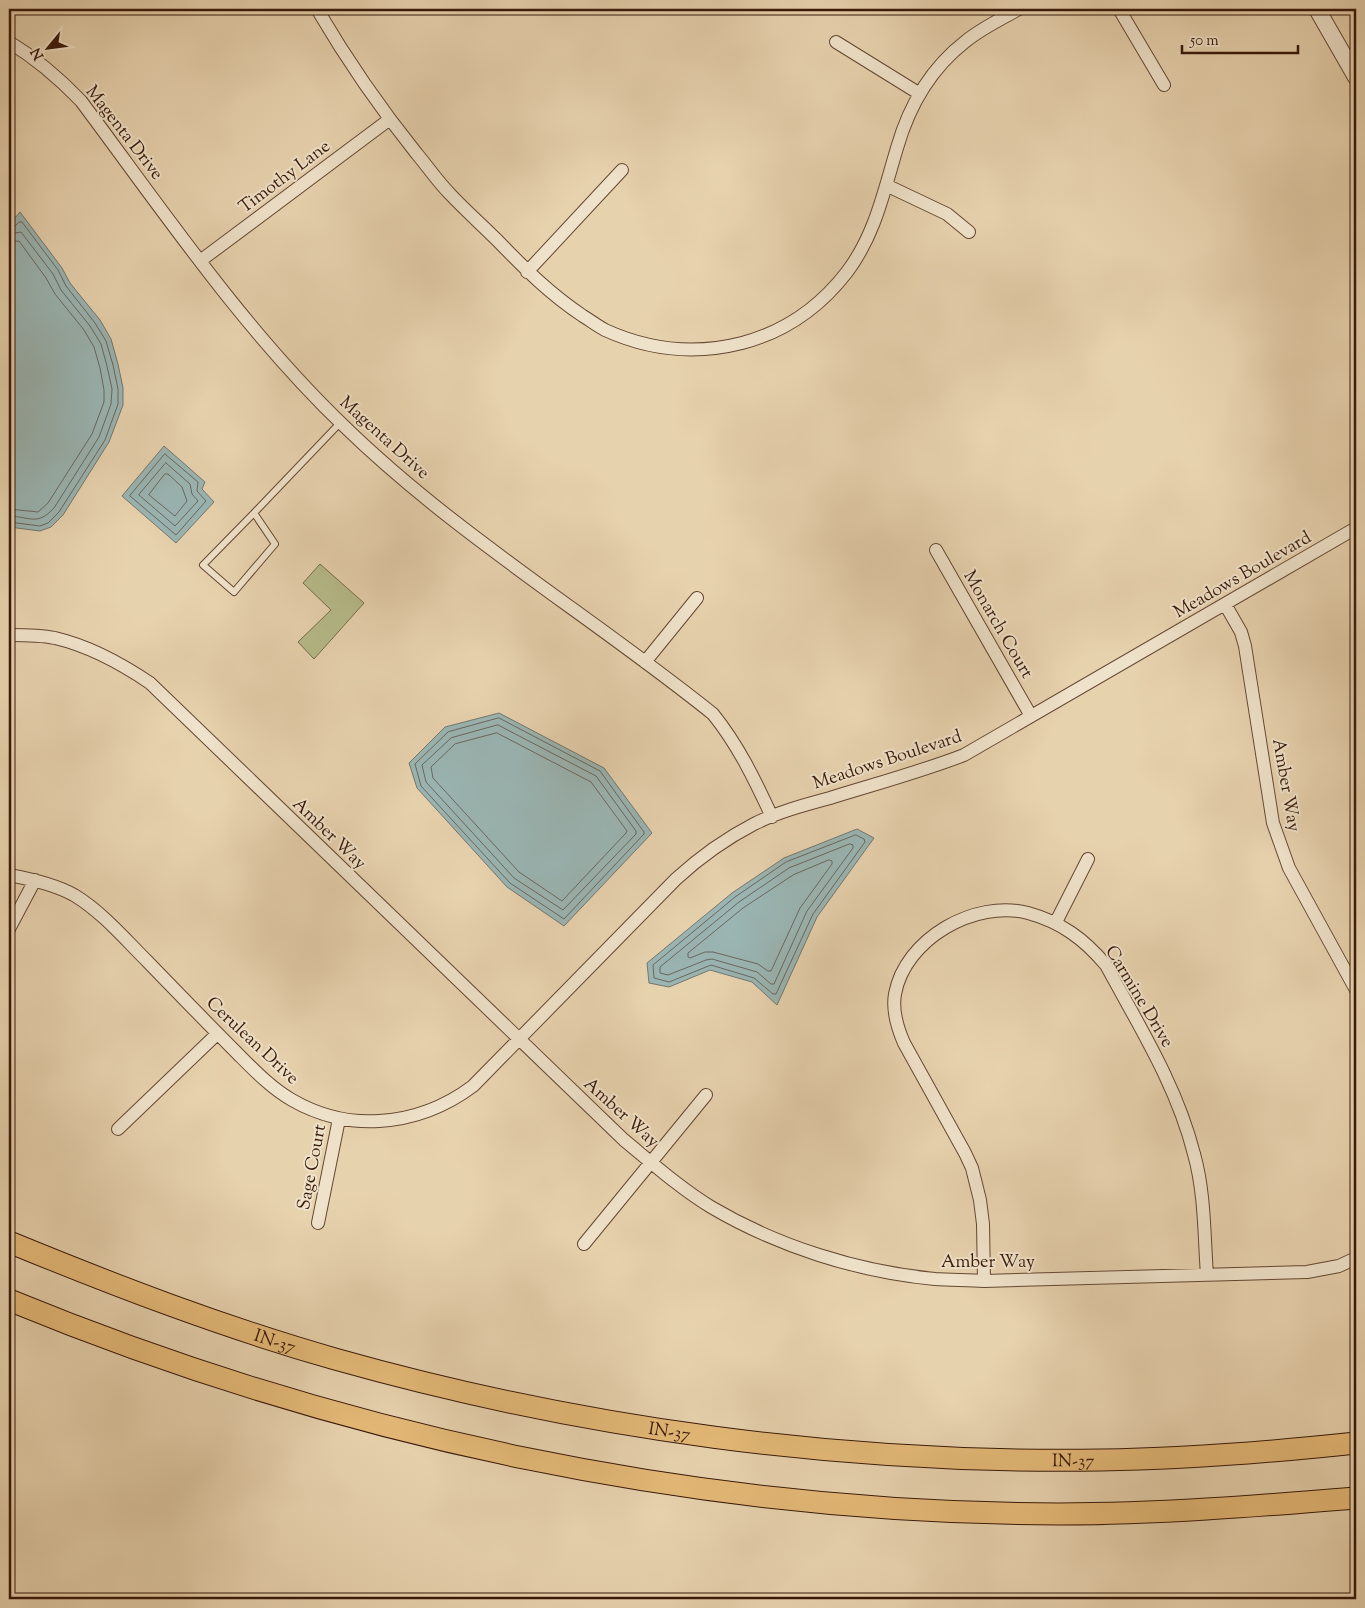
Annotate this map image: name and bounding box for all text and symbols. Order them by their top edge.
north arrow [22,22,72,72]
scale bar [1182,22,1299,54]
text: 50 m [1189,31,1219,52]
text: N [27,44,50,63]
street label: Magenta Drive [78,80,169,186]
street label: Timothy Lane [234,135,336,221]
street label: Magenta Drive [333,391,435,486]
street label: Meadows Boulevard [1169,526,1317,626]
street label: Monarch Court [956,566,1039,684]
street label: Meadows Boulevard [810,725,965,797]
street label: Amber Way [1264,737,1306,834]
street label: Amber Way [286,792,372,876]
street label: Carmine Drive [1098,941,1179,1053]
street label: Cerulean Drive [199,991,304,1091]
street label: Amber Way [577,1072,664,1155]
street label: Sage Court [292,1122,334,1212]
street label: Amber Way [941,1250,1035,1276]
street label: IN-37 [250,1324,299,1362]
street label: IN-37 [646,1417,692,1449]
street label: IN-37 [1052,1449,1095,1475]

